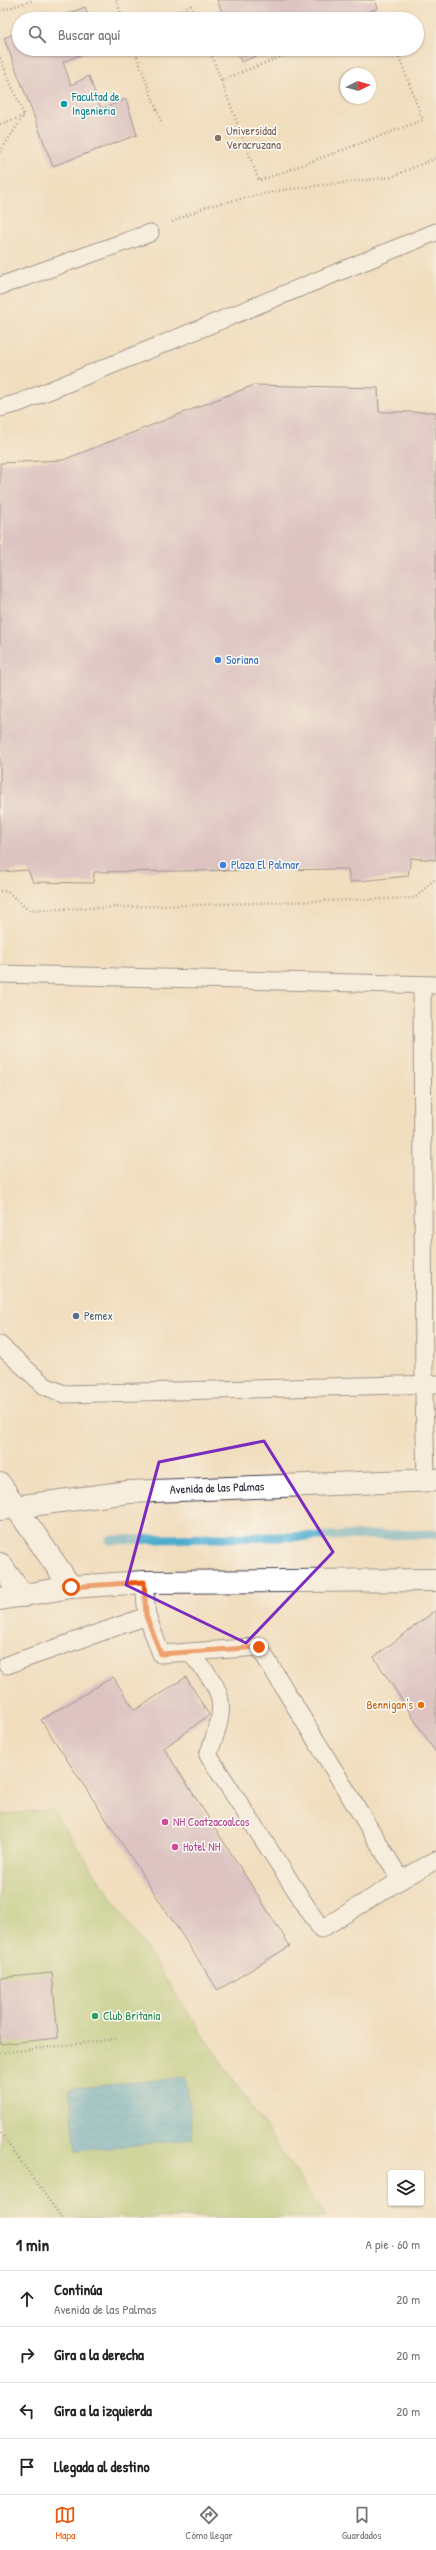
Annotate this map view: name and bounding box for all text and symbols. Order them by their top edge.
search box [12,12,424,56]
icon: search [26,23,48,45]
text: Buscar aquí [58,24,121,45]
north arrow [340,68,376,104]
place label: Facultad de Ingenieria [71,88,120,119]
marker: Facultad de Ingenieria [59,99,69,109]
place label: Universidad Veracruzana [226,122,281,153]
marker: Universidad Veracruzana [213,133,223,143]
place label: Soriana [226,651,259,668]
marker: Soriana [213,655,223,665]
place label: Plaza El Palmar [231,856,300,873]
marker: Plaza El Palmar [218,860,228,870]
place label: Pemex [84,1307,113,1324]
marker: Pemex [71,1311,81,1321]
street label: Avenida de las Palmas [170,1477,265,1498]
route start [62,1578,80,1596]
route end [250,1638,268,1656]
place label: Bennigan's [367,1696,413,1713]
marker: Bennigan's [416,1700,426,1710]
place label: NH Coatzacoalcos [173,1813,250,1830]
marker: NH Coatzacoalcos [160,1817,170,1827]
place label: Hotel NH [183,1838,221,1855]
marker: Hotel NH [170,1842,180,1852]
place label: Club Britania [103,2007,161,2024]
marker: Club Britania [90,2011,100,2021]
map controls [388,2170,424,2206]
button: layers [388,2170,424,2206]
text: 1 min [16,2233,49,2256]
text: A pie · 60 m [366,2235,420,2253]
text: Continúa [54,2279,102,2300]
icon: ahead [16,2288,38,2310]
text: 20 m [396,2290,420,2308]
text: Avenida de las Palmas [54,2300,156,2318]
icon: right [16,2344,38,2366]
text: Gira a la derecha [54,2344,144,2365]
text: 20 m [396,2346,420,2364]
icon: left [16,2400,38,2422]
text: Gira a la izquierda [54,2400,152,2421]
text: 20 m [396,2402,420,2420]
icon: arrive [16,2456,38,2478]
text: Llegada al destino [54,2456,150,2477]
tab: Mapa [54,2504,76,2542]
tab: Cómo llegar [185,2504,233,2542]
tab: Guardados [342,2504,382,2542]

